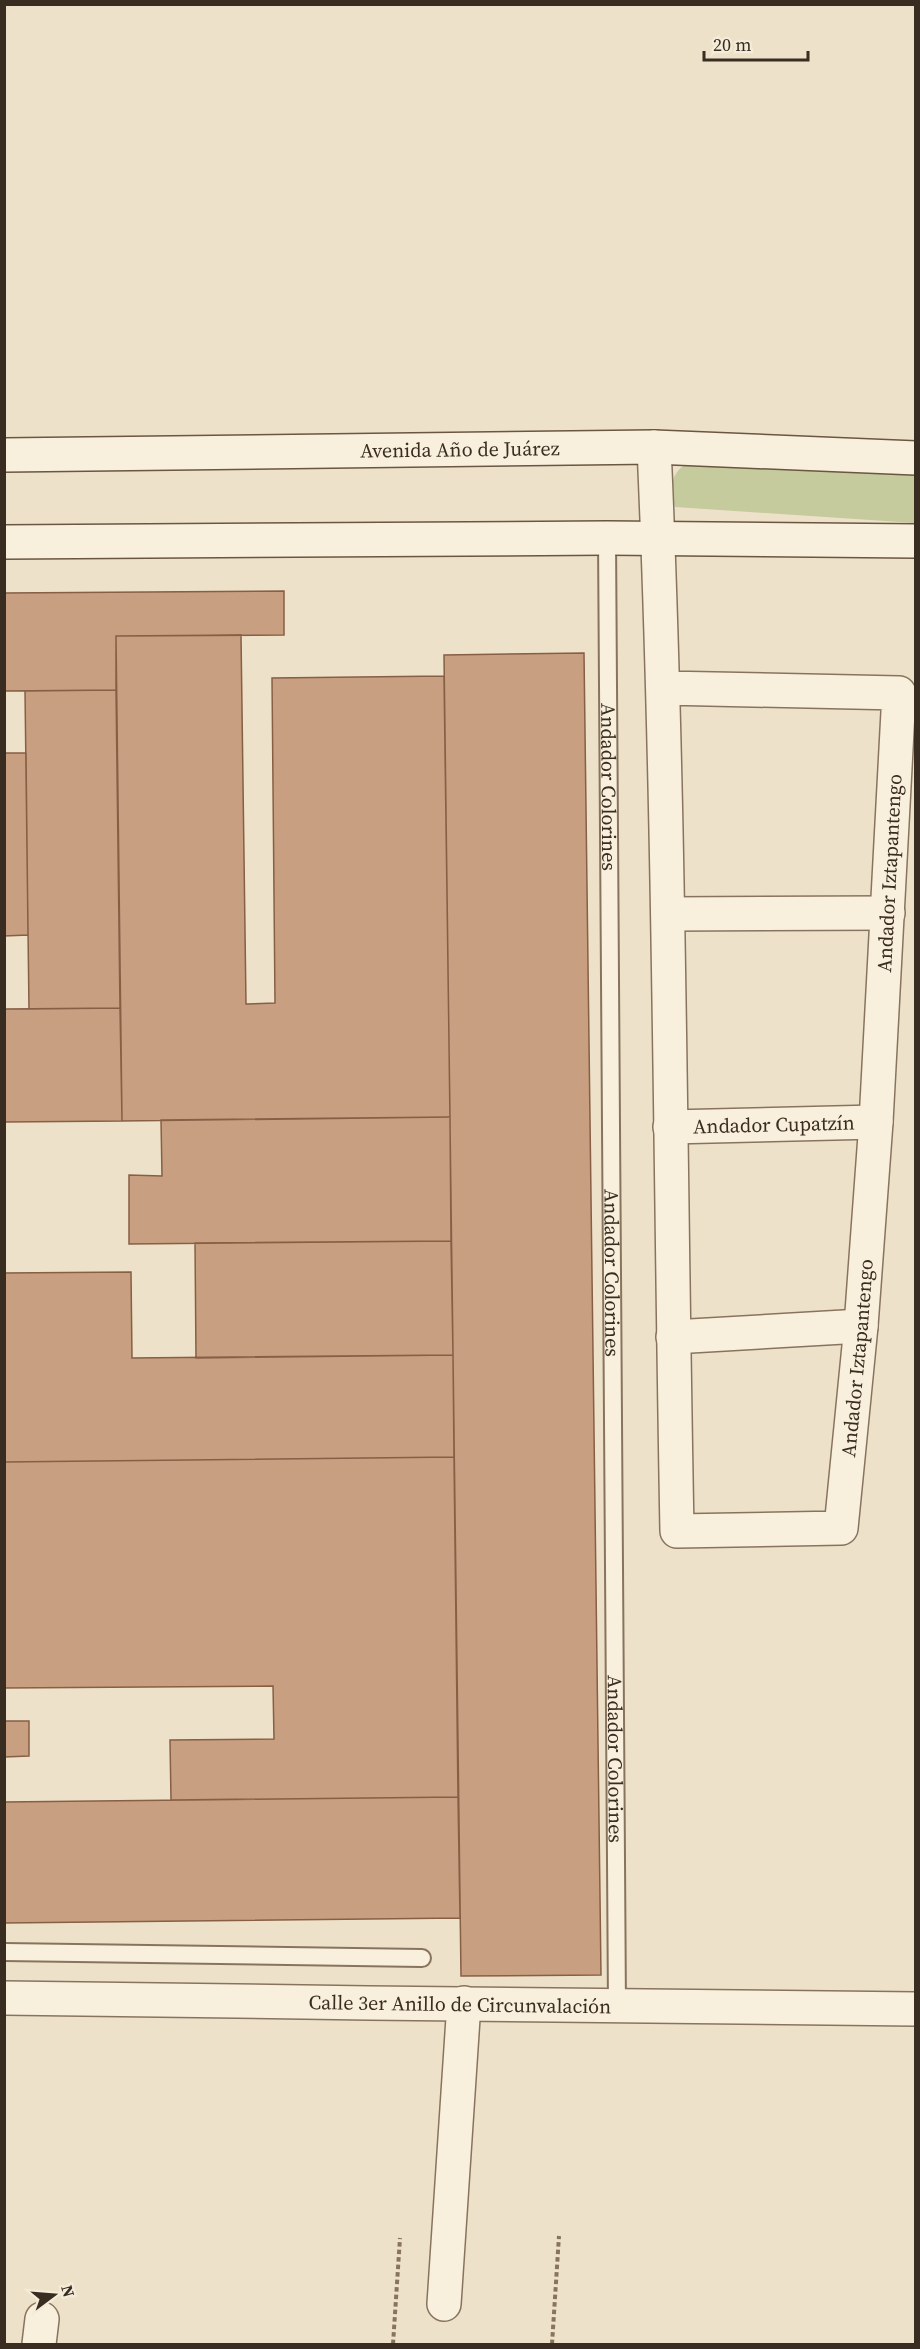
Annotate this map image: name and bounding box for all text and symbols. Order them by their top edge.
scale bar [704,24,808,62]
text: 20 m [713,32,751,57]
street label: Avenida Año de Juárez [360,434,560,465]
street label: Andador Colorines [594,703,623,871]
street label: Andador Iztapantengo [870,773,909,973]
street label: Andador Cupatzín [693,1109,855,1140]
street label: Andador Colorines [597,1189,627,1357]
street label: Andador Iztapantengo [834,1258,880,1458]
street label: Andador Colorines [601,1675,630,1843]
street label: Calle 3er Anillo de Circunvalación [308,1988,611,2020]
north arrow [24,2265,84,2325]
text: N [56,2282,81,2300]

